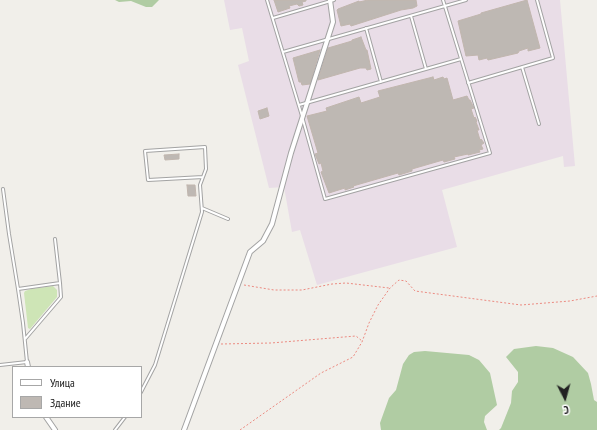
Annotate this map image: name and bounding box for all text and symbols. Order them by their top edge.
legend [12,366,142,418]
text: Улица [50,375,75,390]
north arrow [545,378,585,418]
text: Здание [50,395,81,410]
text: С [563,403,569,417]

